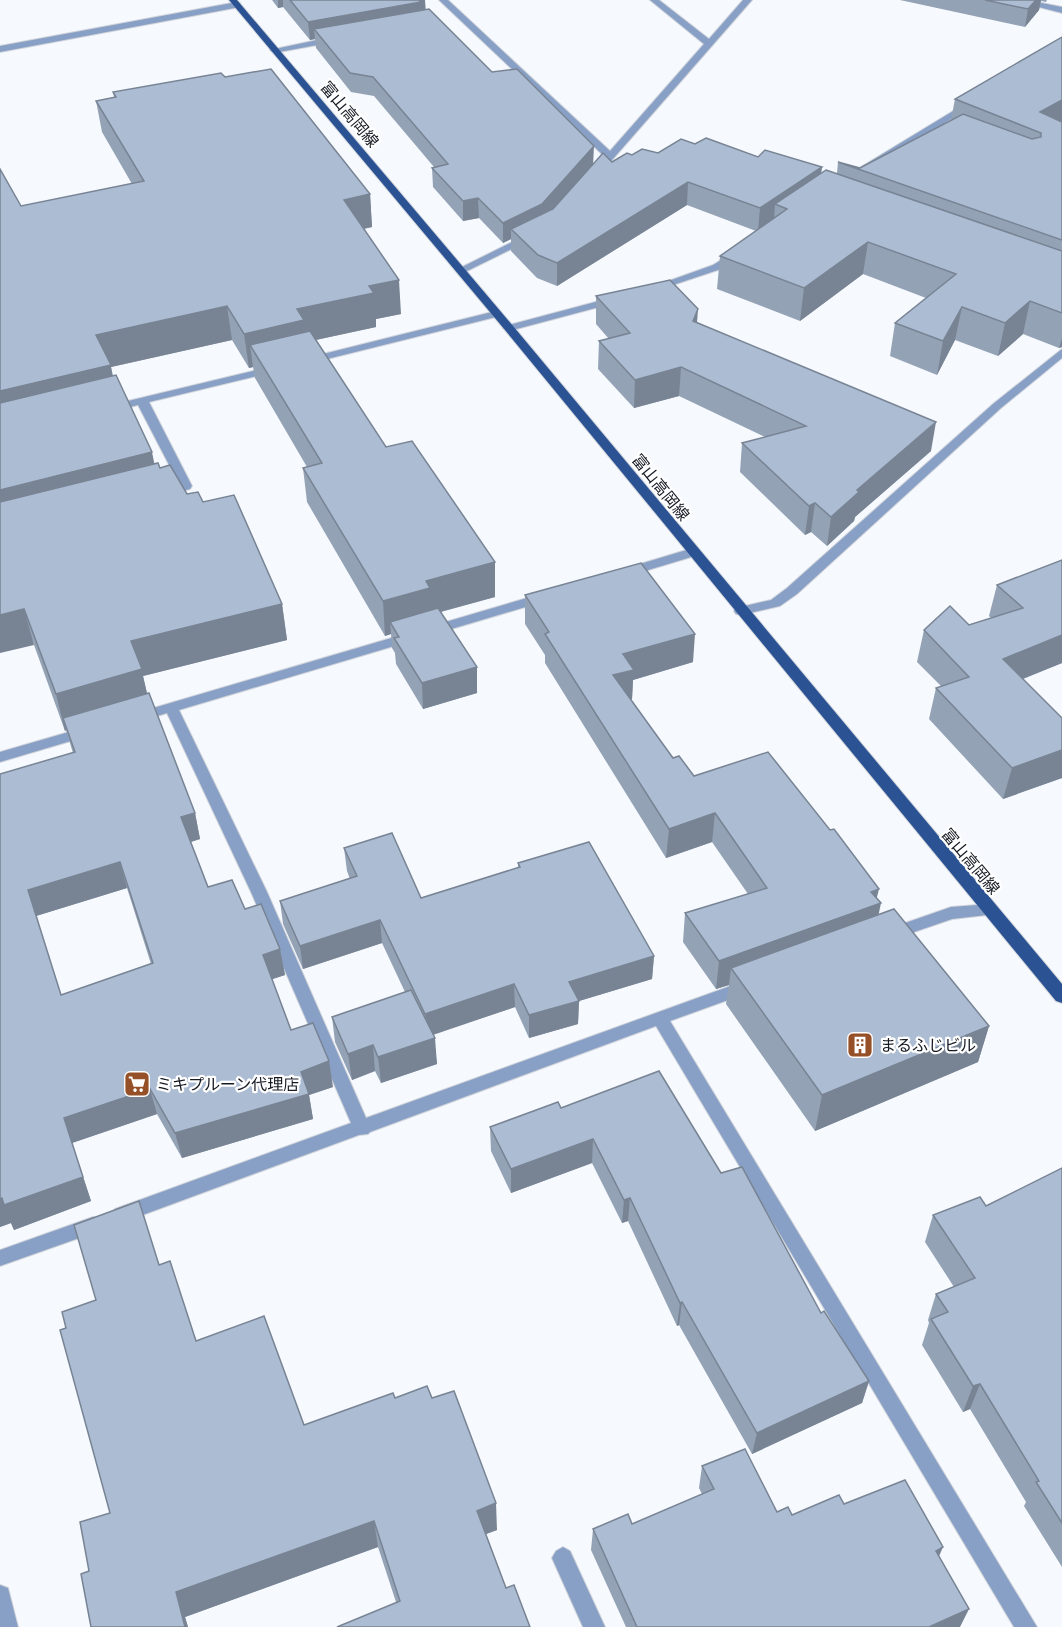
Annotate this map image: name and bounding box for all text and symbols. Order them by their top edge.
street label: 富山高岡線 [317,77,383,151]
street label: 富山高岡線 [628,450,694,524]
street label: 富山高岡線 [938,824,1004,898]
building icon: まるふじビル [845,1030,875,1060]
place label: まるふじビル [880,1035,976,1055]
supermarket icon: ミキプルーン代理店 [122,1069,152,1099]
place label: ミキプルーン代理店 [156,1074,299,1094]

